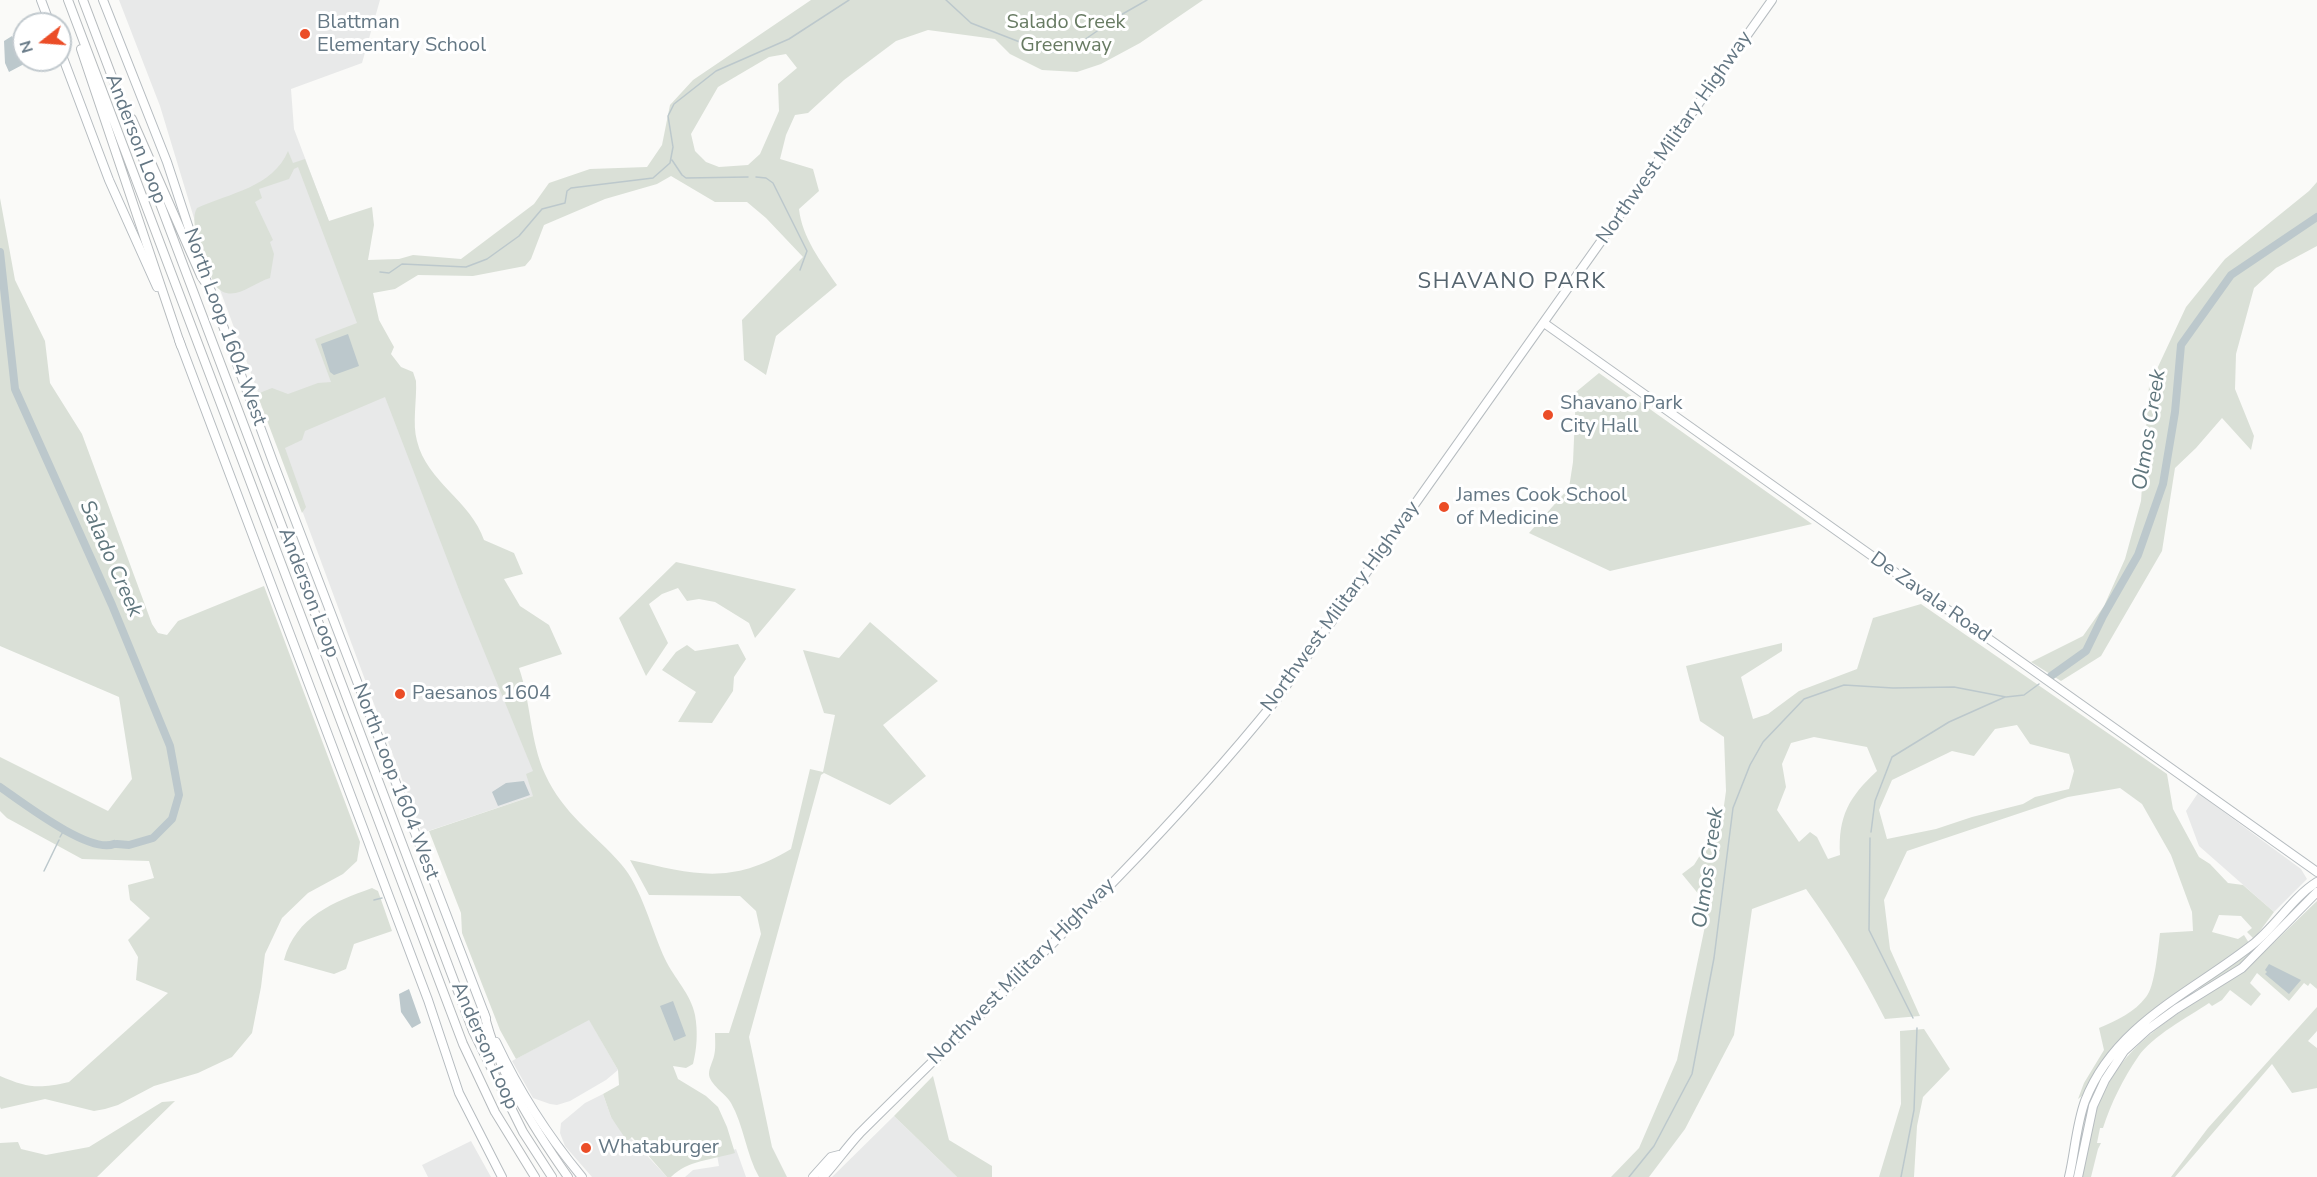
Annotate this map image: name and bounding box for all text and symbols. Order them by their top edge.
place label: Blattman Elementary School [317,11,486,58]
park label: Salado Creek Greenway [1006,11,1126,58]
north arrow [12,12,72,72]
marker: Blattman Elementary School [298,27,312,41]
street label: Northwest Military Highway [1592,27,1758,249]
text: N [14,38,39,56]
street label: Anderson Loop [99,71,171,207]
street label: North Loop 1604 West [177,225,271,429]
district label: SHAVANO PARK [1418,270,1606,296]
water label: Olmos Creek [2128,368,2172,492]
place label: Shavano Park City Hall [1560,392,1682,439]
marker: Shavano Park City Hall [1541,408,1555,422]
place label: James Cook School of Medicine [1456,484,1627,531]
water label: Salado Creek [73,497,147,621]
street label: Northwest Military Highway [1257,497,1425,717]
marker: James Cook School of Medicine [1437,500,1451,514]
street label: Anderson Loop [272,525,344,661]
street label: De Zavala Road [1865,548,1995,648]
street label: North Loop 1604 West [347,681,443,883]
place label: Paesanos 1604 [412,682,551,706]
marker: Paesanos 1604 [393,687,407,701]
water label: Olmos Creek [1688,806,1730,930]
street label: Northwest Military Highway [924,874,1120,1070]
street label: Anderson Loop [445,978,523,1114]
place label: Whataburger [598,1136,719,1160]
marker: Whataburger [579,1141,593,1155]

